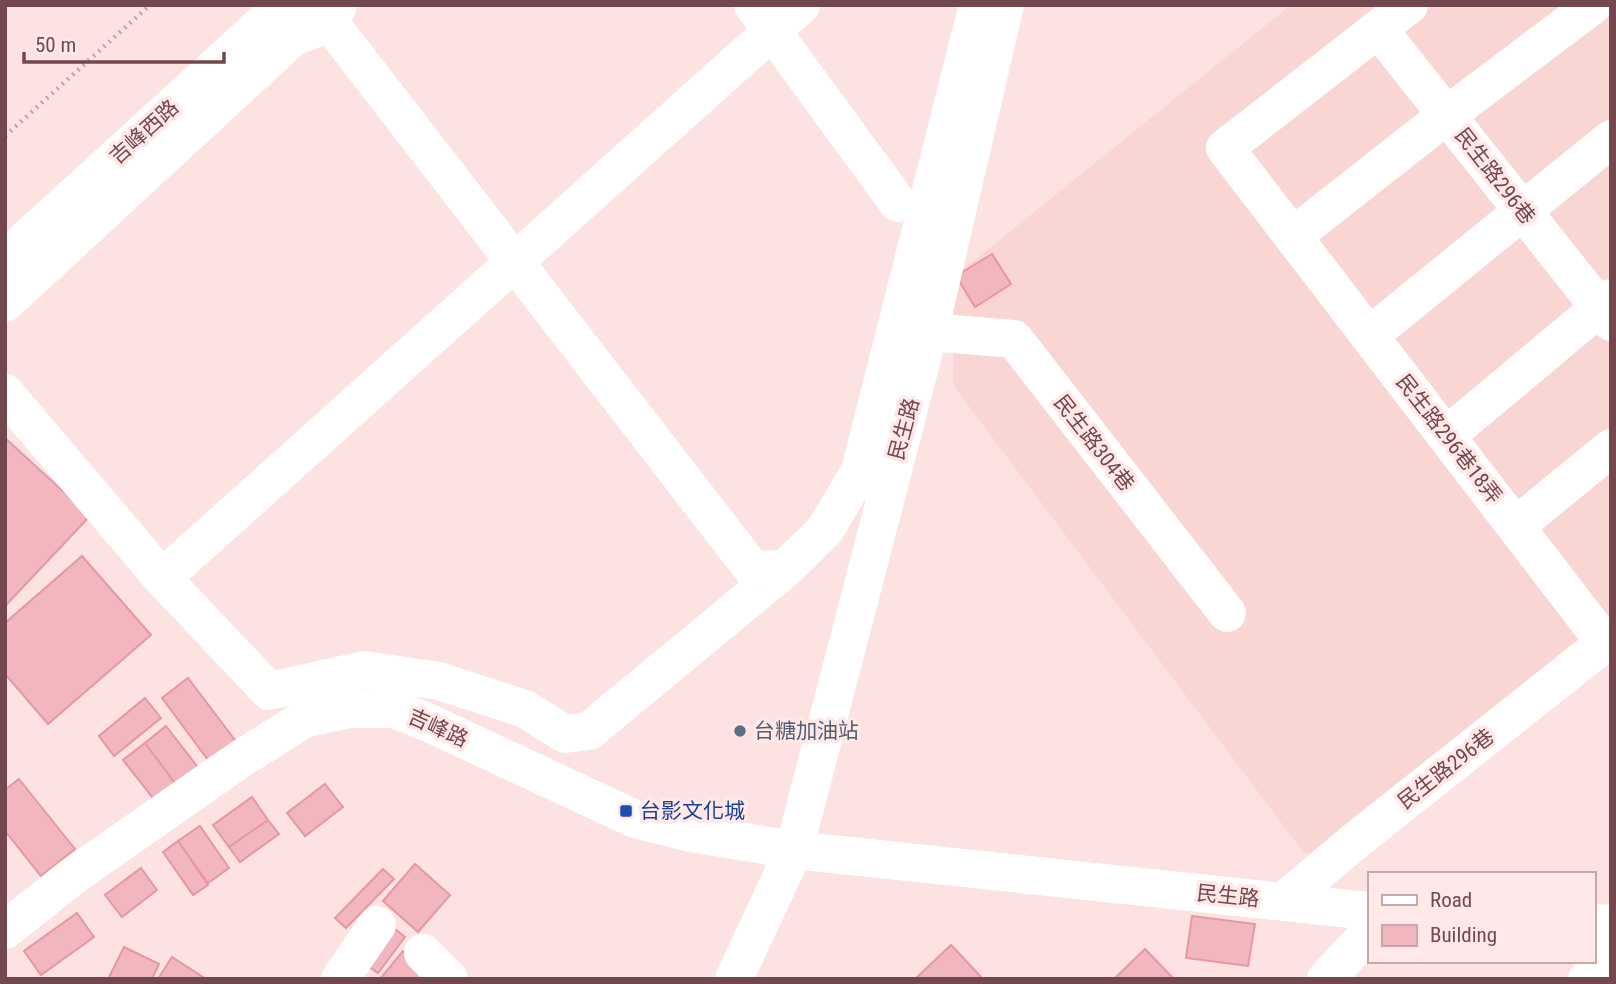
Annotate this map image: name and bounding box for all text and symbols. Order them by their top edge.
scale bar [24,21,224,65]
text: 50 m [35,33,76,57]
street label: 吉峰西路 [105,95,183,169]
street label: 民生路296巷 [1450,123,1540,229]
street label: 民生路296巷18弄 [1391,370,1507,508]
street label: 民生路304巷 [1049,390,1139,496]
street label: 民生路 [884,395,924,463]
street label: 吉峰路 [404,704,472,752]
place label: 台糖加油站 [754,719,859,743]
marker: 台糖加油站 [732,723,748,739]
street label: 民生路296巷 [1393,724,1499,814]
place label: 台影文化城 [640,799,745,823]
marker: 台影文化城 [618,803,634,819]
legend [1368,872,1595,963]
street label: 民生路 [1195,881,1261,911]
text: Road [1430,888,1472,912]
text: Building [1430,923,1497,947]

